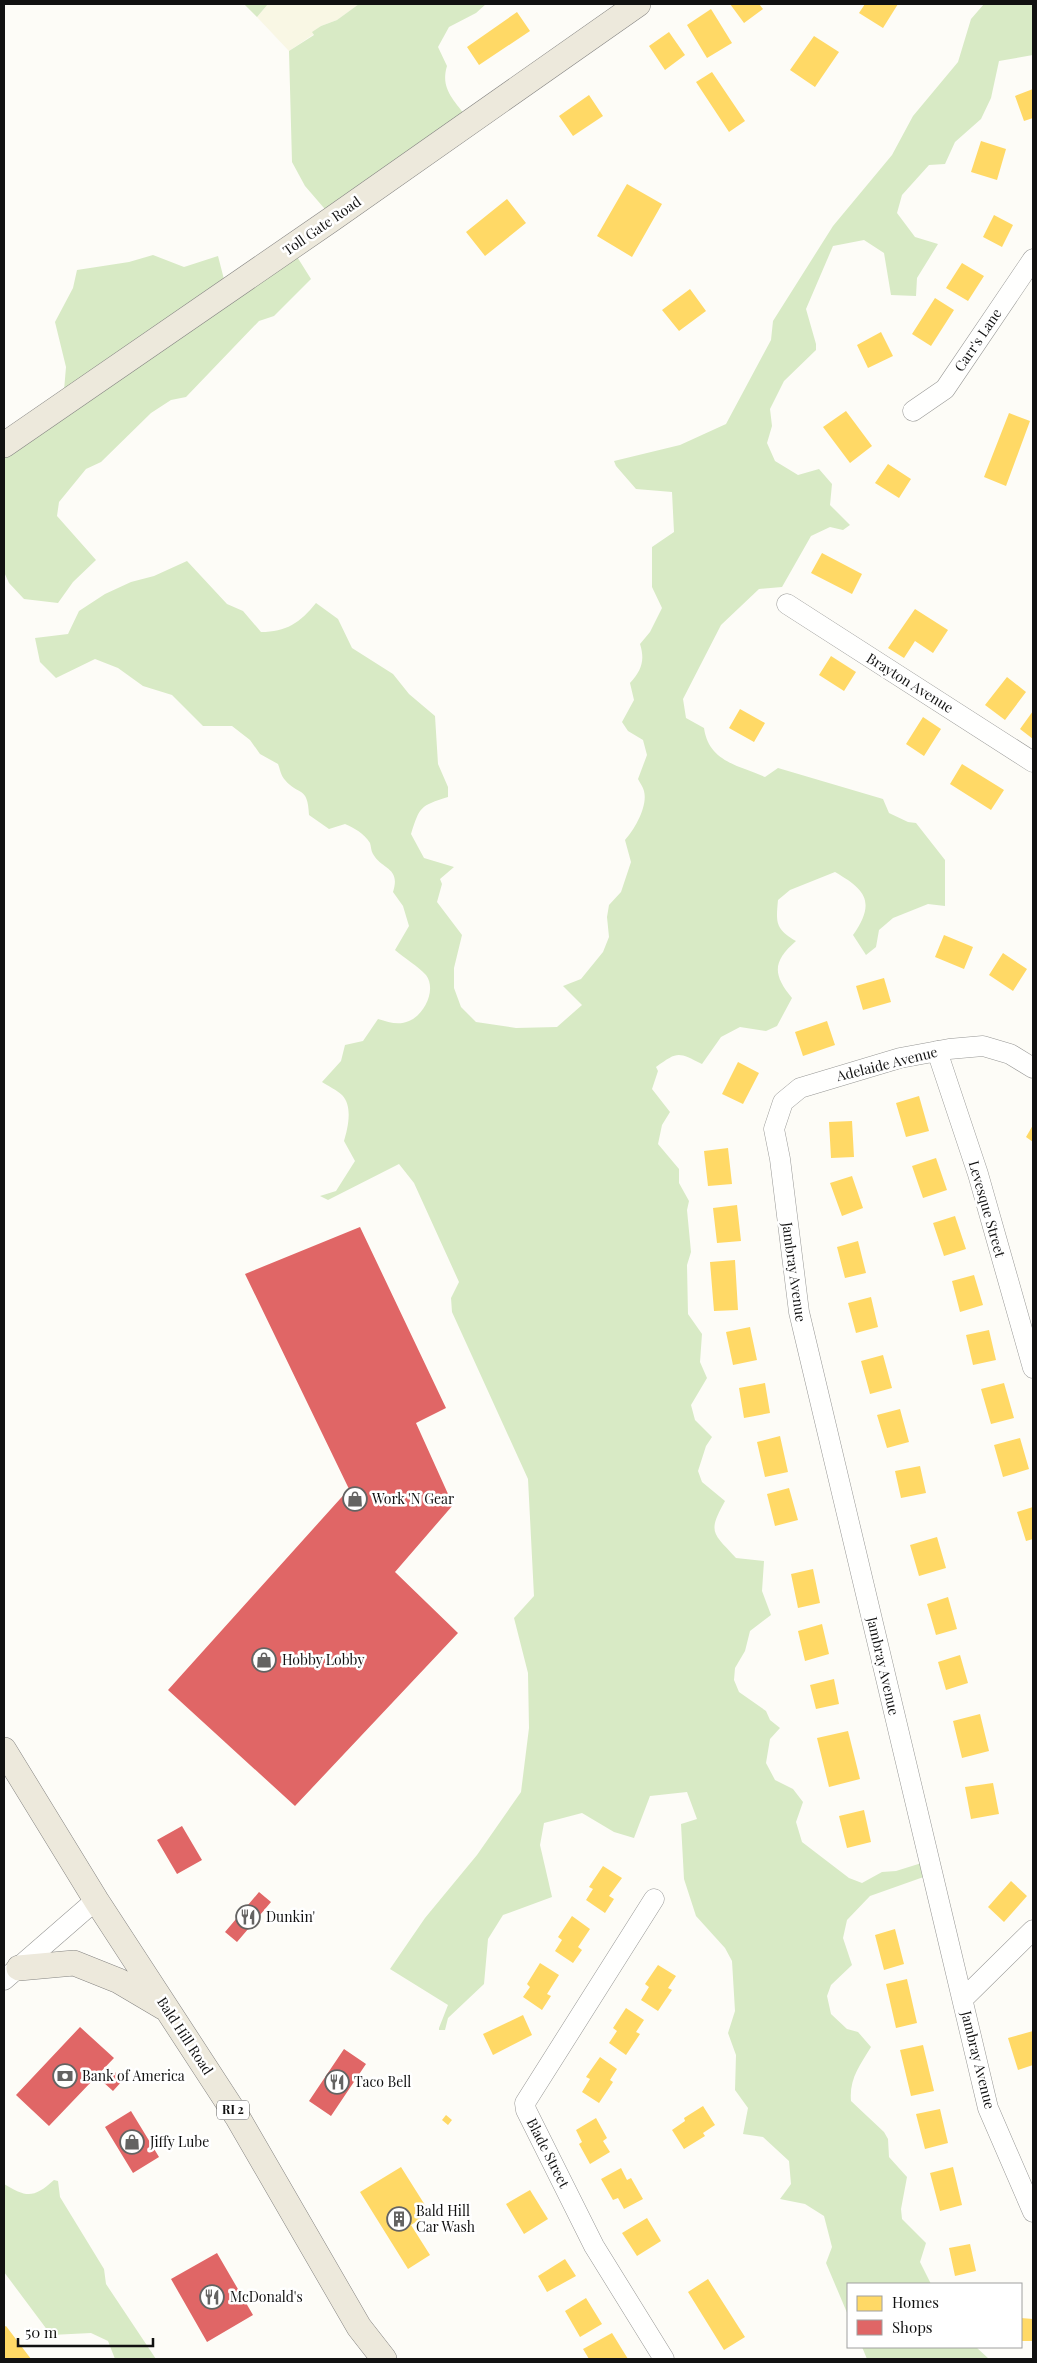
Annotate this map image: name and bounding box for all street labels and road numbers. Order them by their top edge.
street label: Toll Gate Road [279,192,365,260]
street label: Carr's Lane [950,305,1006,375]
street label: Brayton Avenue [863,648,957,717]
street label: Adelaide Avenue [833,1042,939,1085]
street label: Levesque Street [965,1158,1011,1260]
street label: Jambray Avenue [778,1220,811,1323]
street label: Jambray Avenue [863,1614,904,1717]
street label: Bald Hill Road [153,1993,218,2078]
street label: Jambray Avenue [957,2008,1000,2111]
road number: RI 2 [217,2100,249,2120]
street label: Blade Street [523,2115,575,2192]

